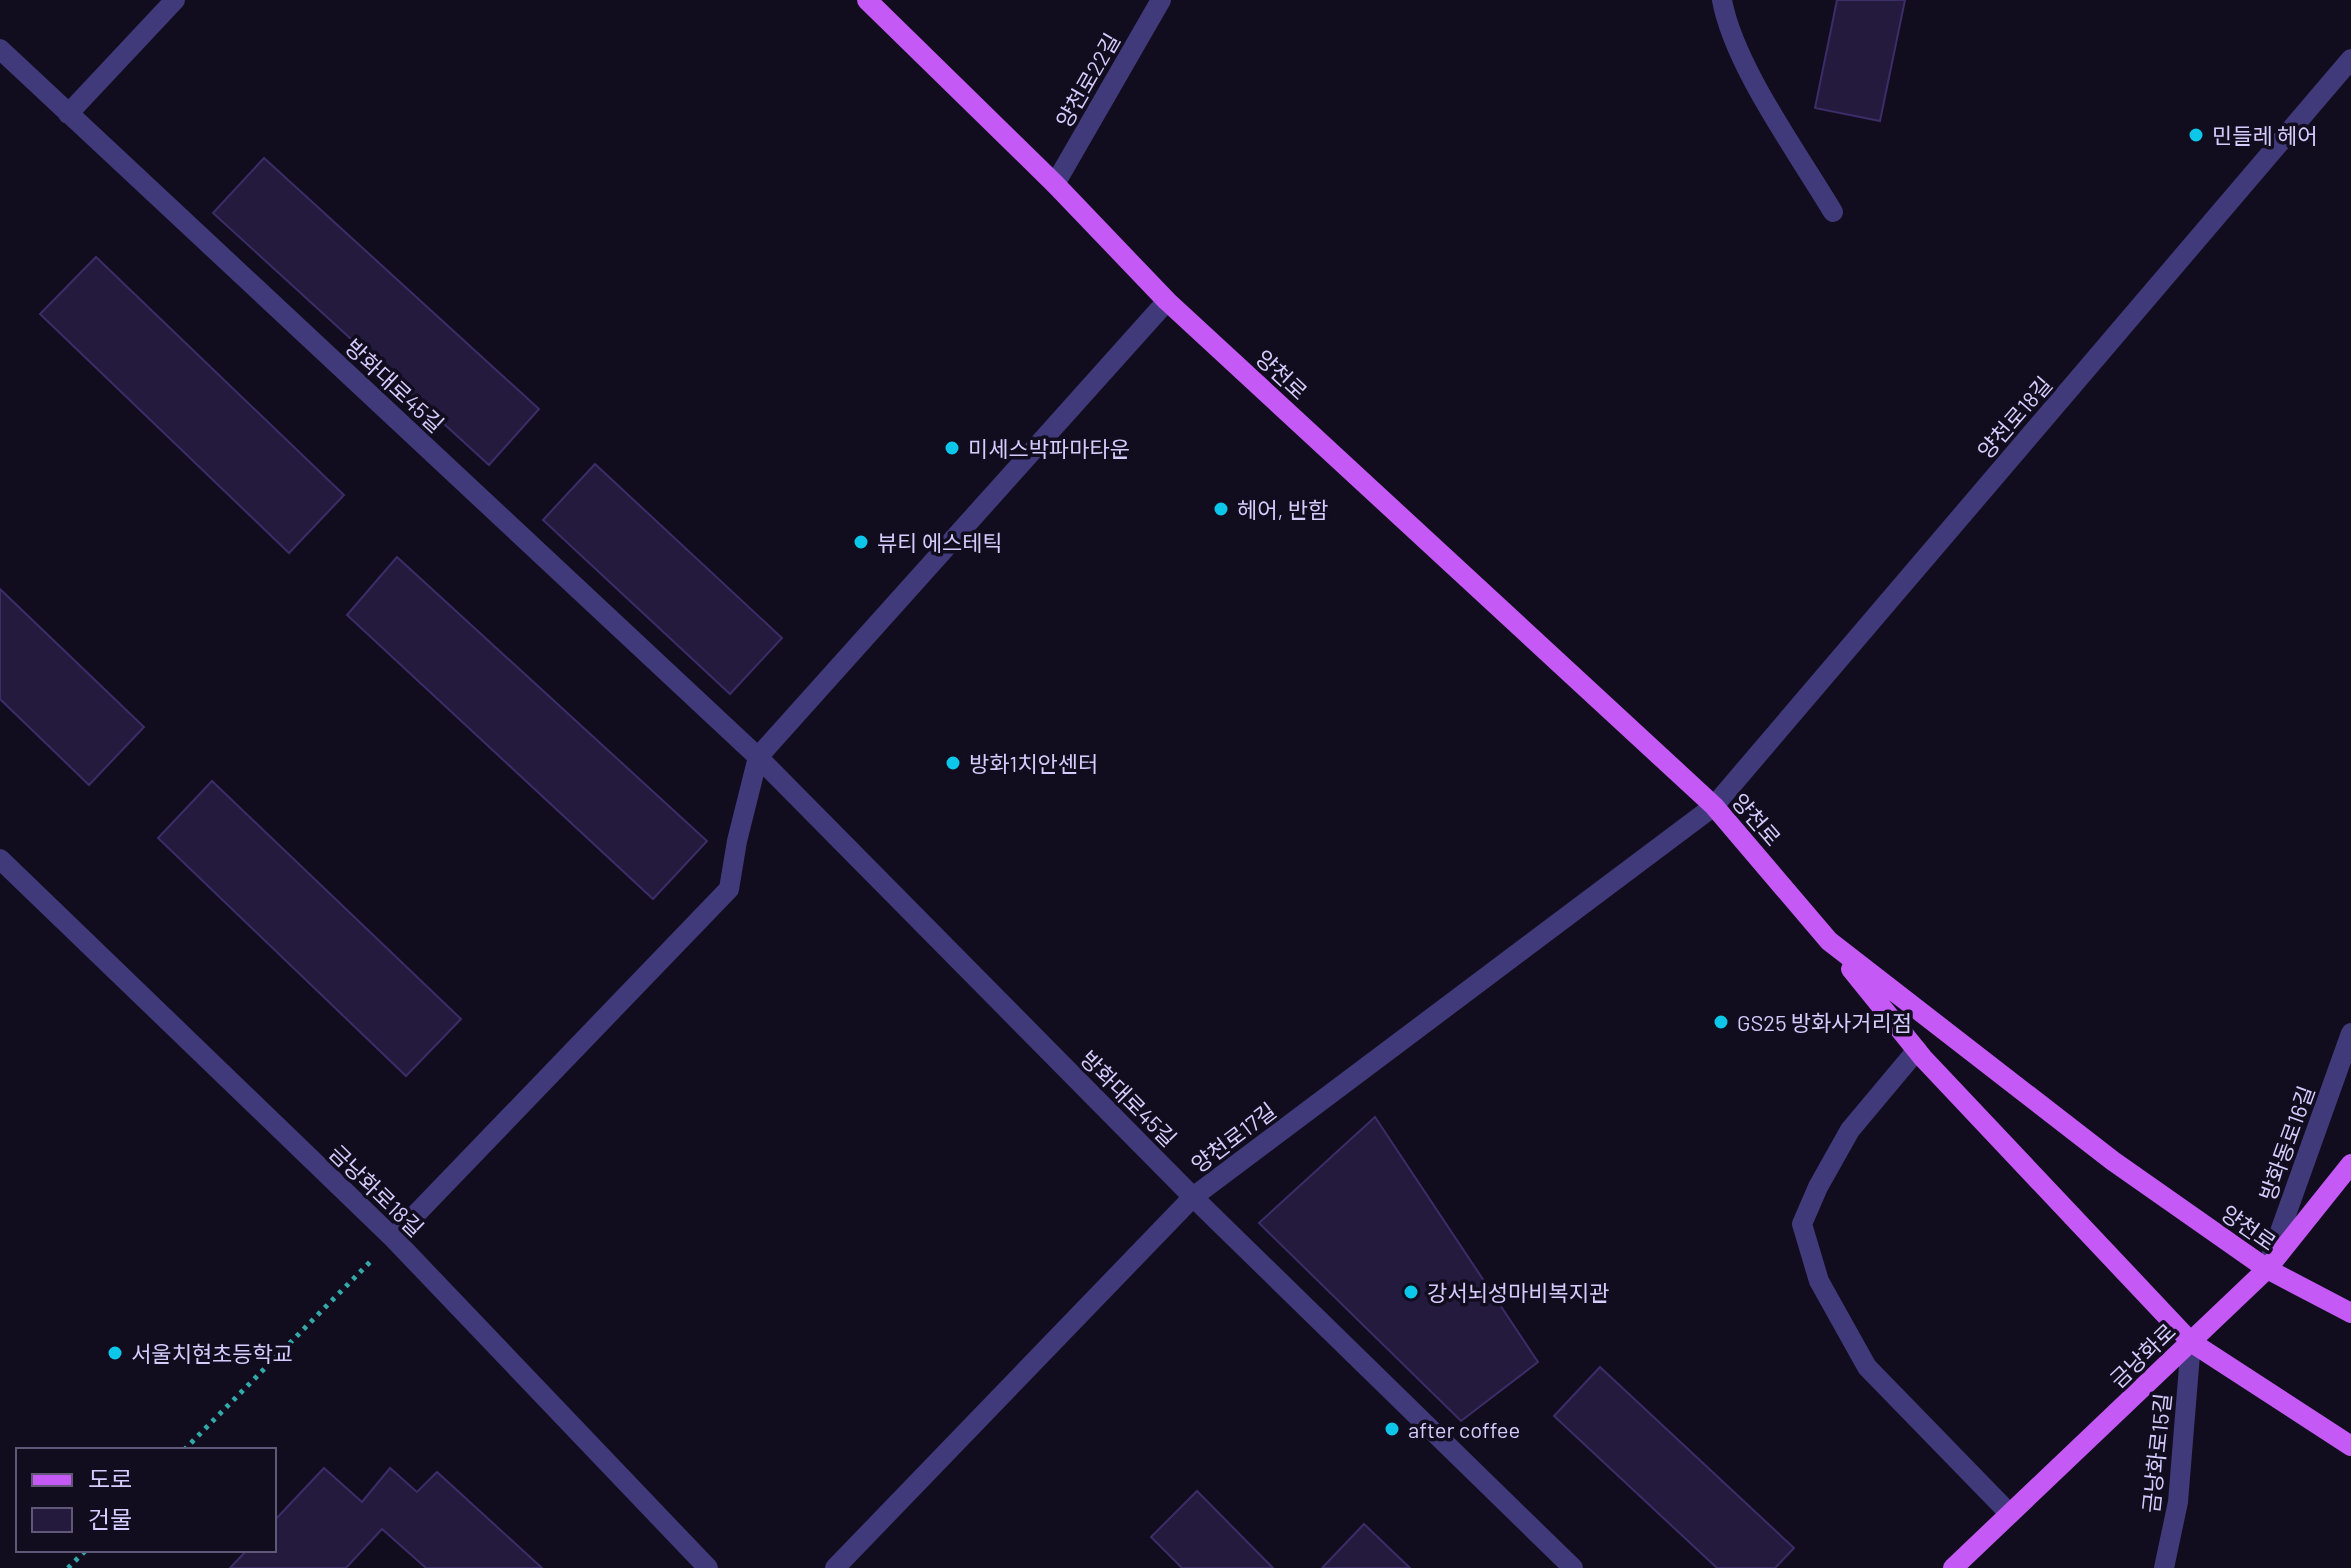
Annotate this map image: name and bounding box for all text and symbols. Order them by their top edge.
street label: 양천로22길 [1050,28,1124,132]
place label: 민들레 헤어 [2212,122,2318,148]
marker: 민들레 헤어 [2187,126,2205,144]
street label: 방화대로45길 [341,333,449,437]
street label: 양천로 [1251,344,1313,404]
street label: 양천로18길 [1971,371,2057,463]
place label: 미세스박파마타운 [968,435,1130,461]
marker: 미세스박파마타운 [943,439,961,457]
place label: 헤어, 반함 [1237,496,1328,522]
marker: 헤어, 반함 [1212,500,1230,518]
place label: 뷰티 에스테틱 [877,529,1003,555]
marker: 뷰티 에스테틱 [852,533,870,551]
place label: 방화1치안센터 [969,750,1098,776]
marker: 방화1치안센터 [944,754,962,772]
street label: 양천로 [1727,788,1787,850]
place label: GS25 방화사거리점 [1737,1009,1912,1035]
marker: GS25 방화사거리점 [1712,1013,1730,1031]
street label: 방화대로45길 [1076,1045,1182,1151]
street label: 방화동로16길 [2253,1082,2319,1204]
street label: 양천로17길 [1186,1097,1280,1177]
street label: 금낭화로18길 [325,1139,429,1241]
street label: 양천로 [2217,1199,2281,1255]
place label: 강서뇌성마비복지관 [1427,1279,1609,1305]
marker: 강서뇌성마비복지관 [1402,1283,1420,1301]
street label: 금낭화로 [2104,1318,2180,1392]
place label: 서울치현초등학교 [131,1340,293,1366]
marker: 서울치현초등학교 [106,1344,124,1362]
street label: 금낭화로15길 [2137,1392,2175,1514]
place label: after coffee [1408,1416,1520,1442]
marker: after coffee [1383,1420,1401,1438]
legend [16,1448,276,1552]
text: 도로 [88,1464,132,1493]
text: 건물 [88,1504,132,1533]

